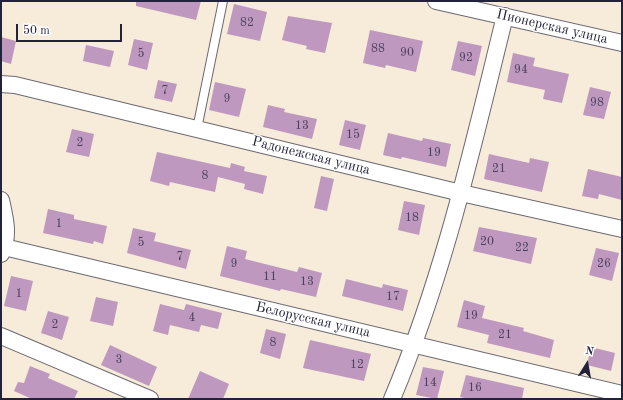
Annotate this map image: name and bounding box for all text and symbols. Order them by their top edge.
street label: Пионерская улица [495,6,609,48]
scale bar [18,16,124,42]
house number: 82 [240,16,254,30]
text: 50 m [23,25,50,37]
house number: 88 [371,42,385,56]
house number: 90 [400,46,414,60]
house number: 5 [138,47,144,61]
house number: 92 [459,51,473,65]
house number: 94 [514,63,528,77]
house number: 7 [162,84,168,98]
house number: 9 [224,92,230,106]
house number: 98 [590,96,604,110]
house number: 13 [295,119,309,133]
house number: 15 [346,128,360,142]
street label: Радонежская улица [250,133,372,179]
house number: 2 [77,136,83,150]
house number: 19 [427,146,441,160]
house number: 21 [492,162,506,176]
house number: 8 [202,169,208,183]
house number: 18 [405,211,419,225]
house number: 1 [56,217,62,231]
house number: 20 [480,235,494,249]
house number: 5 [138,236,144,250]
house number: 22 [515,241,529,255]
house number: 7 [177,250,183,264]
house number: 9 [231,257,237,271]
house number: 26 [597,257,611,271]
house number: 11 [263,270,277,284]
house number: 13 [300,275,314,289]
house number: 1 [16,287,22,301]
house number: 17 [386,290,400,304]
street label: Белорусская улица [254,299,372,341]
house number: 19 [464,309,478,323]
house number: 4 [189,311,195,325]
house number: 2 [52,318,58,332]
house number: 21 [498,328,512,342]
house number: 8 [270,336,276,350]
north arrow [567,344,607,384]
text: N [584,346,595,358]
house number: 3 [116,353,122,367]
house number: 12 [350,358,364,372]
house number: 14 [423,376,437,390]
house number: 16 [468,381,482,395]

